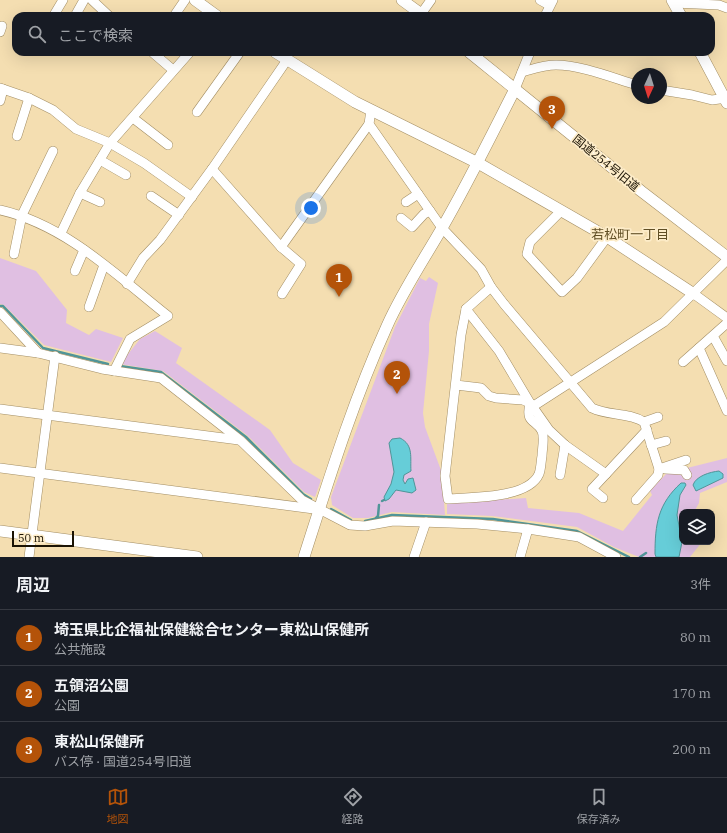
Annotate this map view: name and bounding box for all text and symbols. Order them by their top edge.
search box [12,12,715,56]
icon: search [26,23,48,45]
text: ここで検索 [58,26,133,45]
north arrow [631,68,667,104]
pin: 3 [539,96,565,129]
street label: 国道254号旧道 [570,131,643,194]
your location [301,198,321,218]
district label: 若松町一丁目 [591,226,669,243]
pin: 1 [326,264,352,297]
pin: 2 [384,361,410,394]
map controls [679,509,715,545]
button: layers [679,509,715,545]
scale bar [12,529,74,548]
text: 50 m [18,531,44,545]
text: 周辺 [16,574,50,596]
text: 3件 [690,576,711,593]
text: 埼玉県比企福祉保健総合センター東松山保健所 [54,620,369,639]
text: 1 [25,629,33,646]
text: 80 m [680,629,711,646]
text: 公共施設 [54,641,106,658]
text: 五領沼公園 [54,676,129,695]
text: 2 [25,685,33,702]
text: 170 m [672,685,711,702]
text: 公園 [54,697,80,714]
text: 東松山保健所 [54,732,144,751]
text: 3 [25,741,33,758]
text: 200 m [672,741,711,758]
text: バス停 · 国道254号旧道 [54,753,192,770]
tab: 地図 [107,786,129,826]
tab: 経路 [342,786,364,826]
tab: 保存済み [577,786,621,826]

